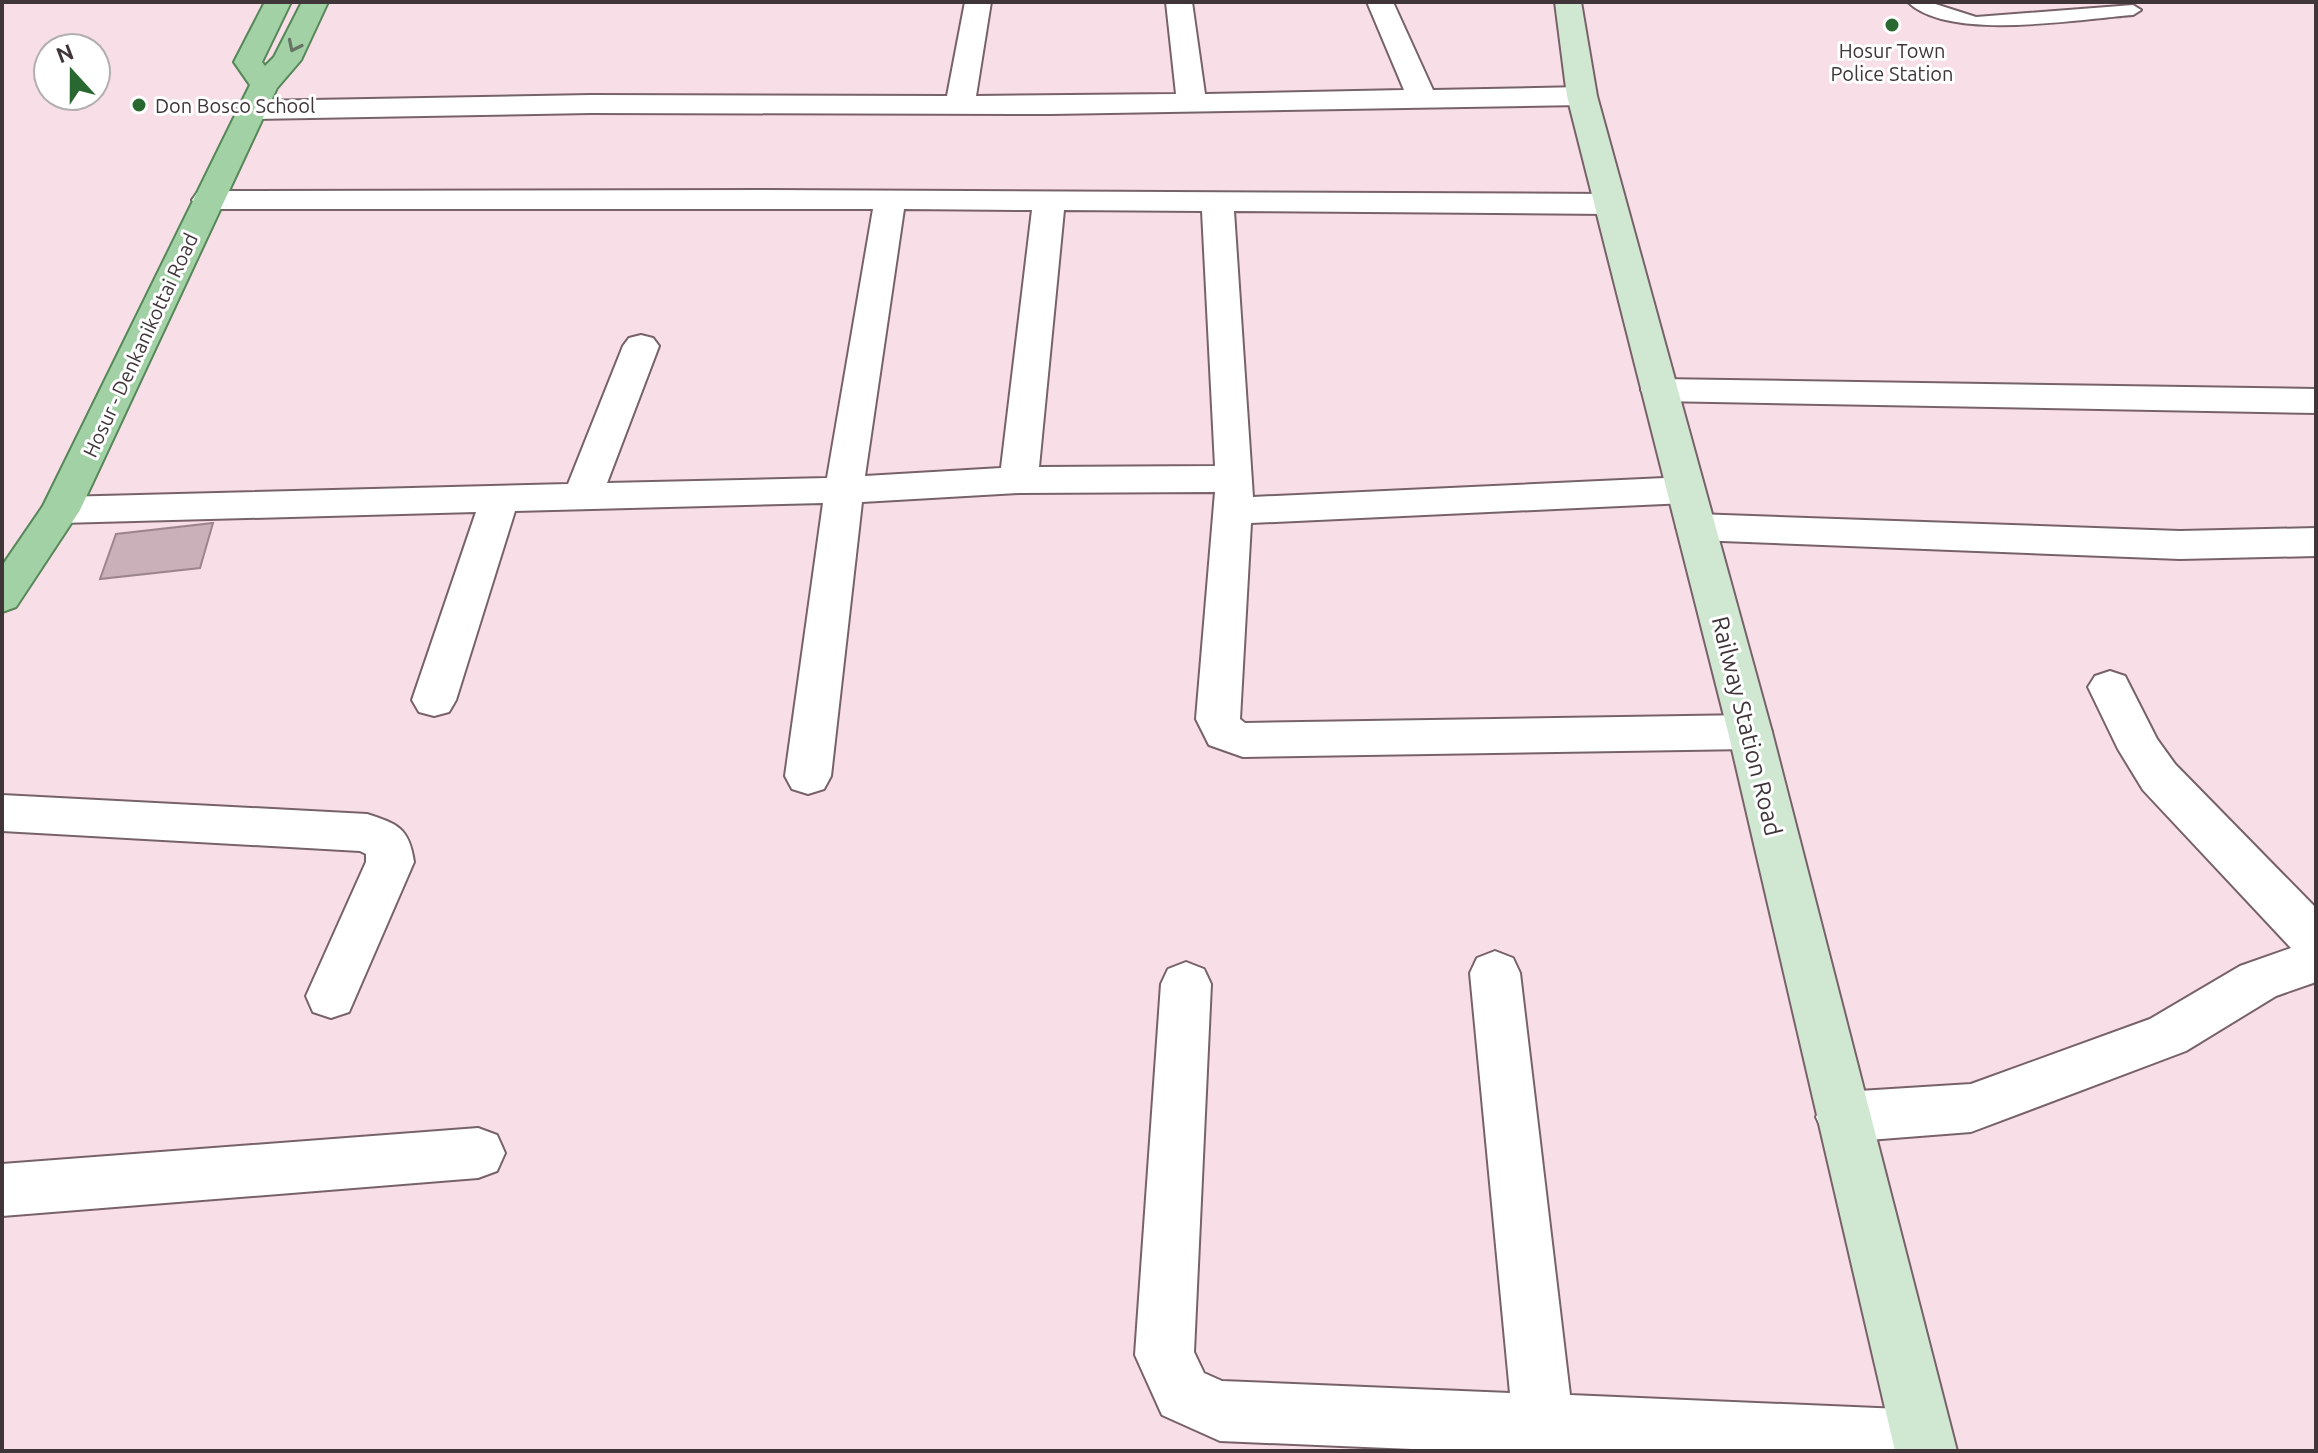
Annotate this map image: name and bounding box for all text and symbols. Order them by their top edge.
marker: Hosur Town Police Station [1883,16,1901,34]
north arrow [32,32,112,112]
text: N [53,38,77,67]
one-way arrow [288,38,304,52]
place label: Hosur Town Police Station [1831,39,1953,85]
place label: Don Bosco School [155,94,315,117]
marker: Don Bosco School [130,96,148,114]
street label: Hosur - Denkanikottai Road [78,229,202,461]
street label: Railway Station Road [1707,613,1787,839]

